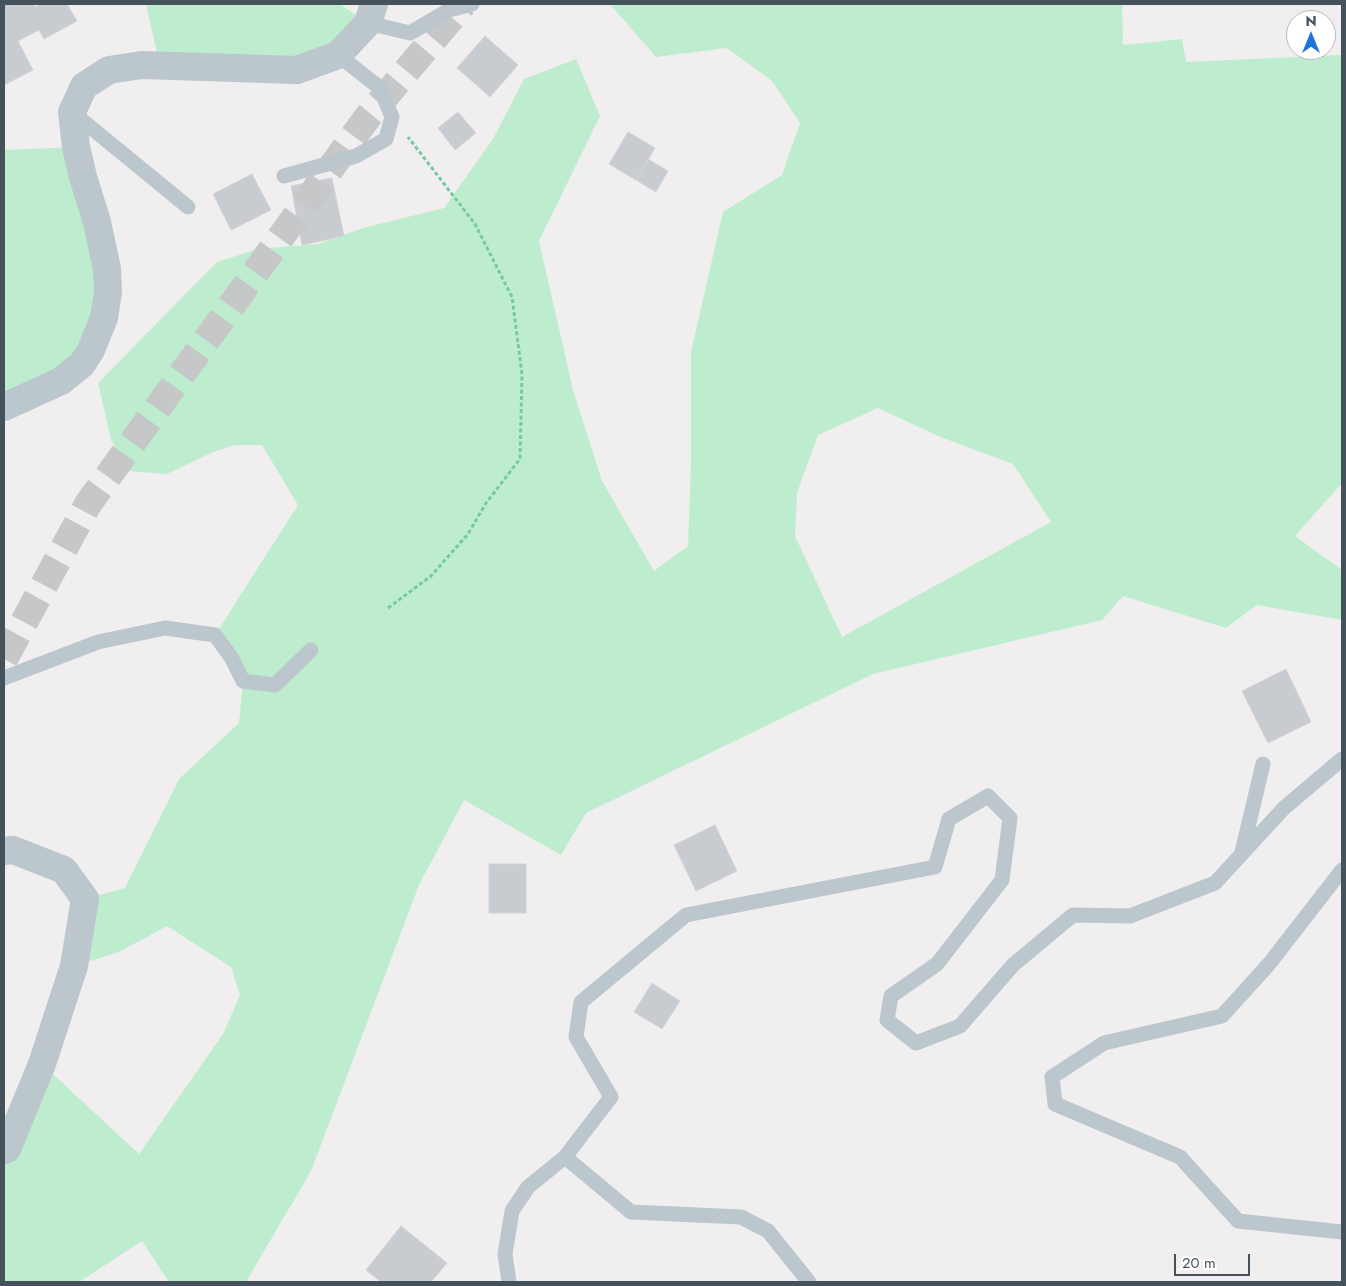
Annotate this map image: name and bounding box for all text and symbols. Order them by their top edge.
north arrow [1286,10,1336,60]
text: N [1305,11,1317,31]
scale bar [1176,1244,1252,1276]
text: 20 m [1182,1252,1216,1274]

